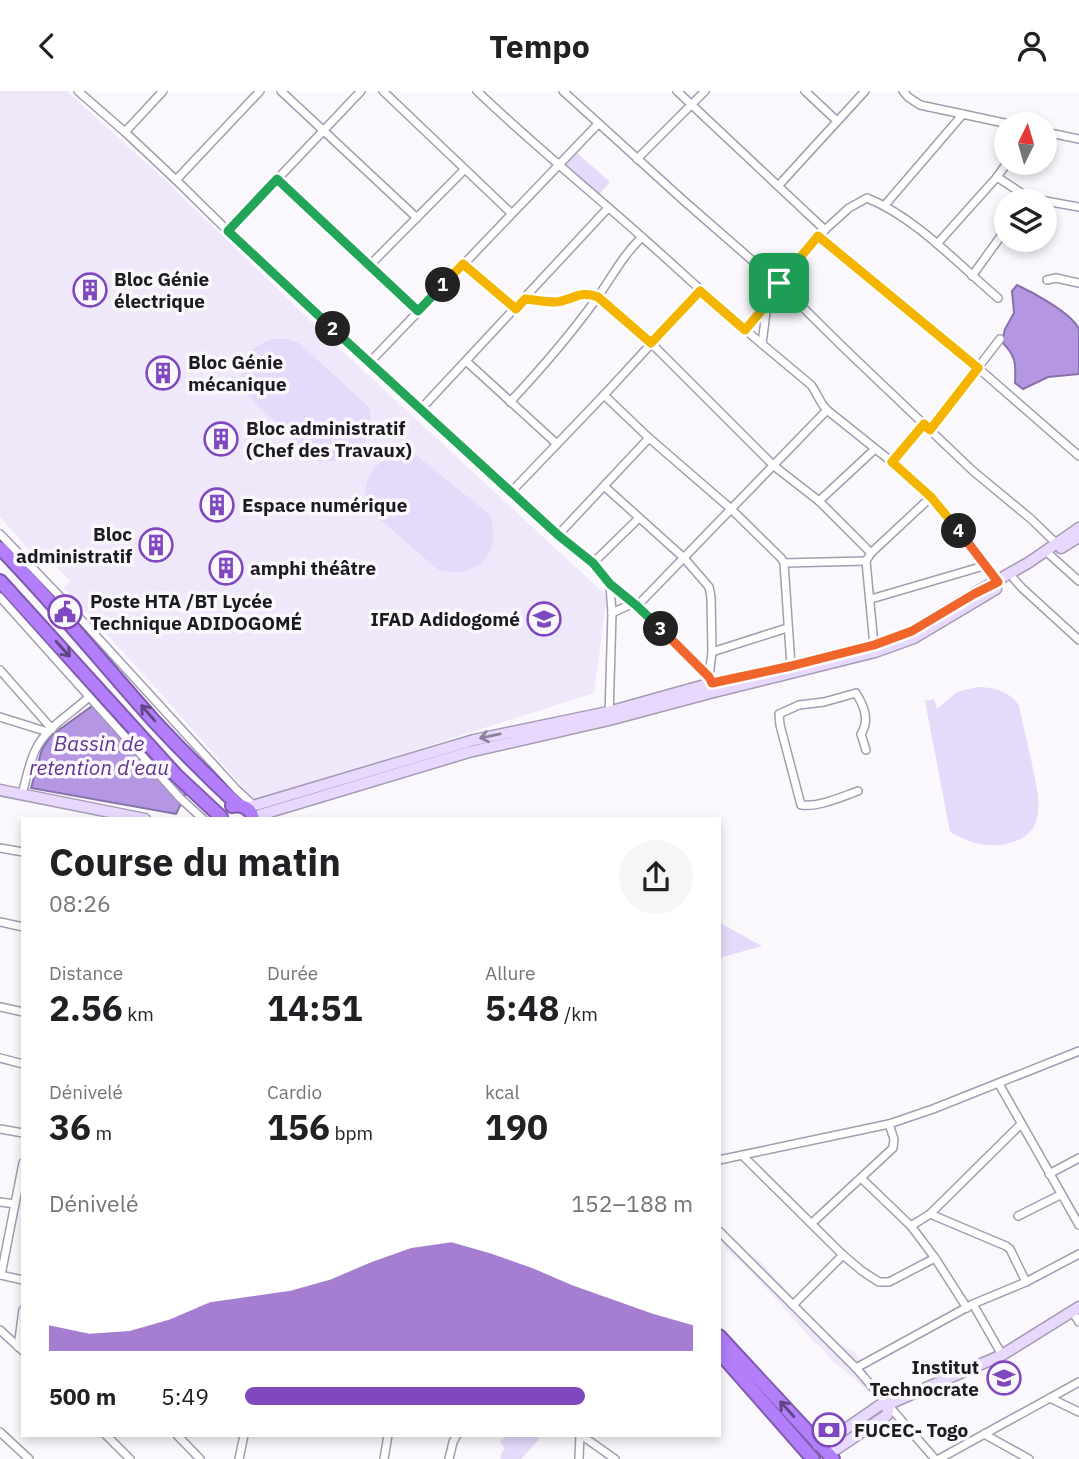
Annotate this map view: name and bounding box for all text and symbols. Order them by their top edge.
text: Tempo [489,25,590,67]
icon: back [28,27,66,65]
icon: person [1013,27,1051,65]
north arrow [994,112,1057,175]
map controls [994,112,1057,252]
button: layers [994,189,1057,252]
pin [749,253,809,313]
icon: arrive [760,264,798,302]
place label: Bloc Génie électrique [114,267,209,313]
pin: 1 [426,267,460,303]
building icon: Bloc Génie électrique [71,271,109,309]
text: 1 [437,272,448,296]
pin: 2 [316,311,350,347]
text: 2 [327,316,338,340]
place label: Bloc Génie mécanique [188,350,287,396]
building icon: Bloc Génie mécanique [144,354,182,392]
place label: Bloc administratif (Chef des Travaux) [246,416,412,462]
building icon: Bloc administratif (Chef des Travaux) [202,420,240,458]
building icon: Espace numérique [198,486,236,524]
place label: Espace numérique [242,493,407,517]
pin: 4 [942,513,976,549]
text: 4 [953,518,964,542]
place label: Bloc administratif [16,522,132,568]
building icon: Bloc administratif [137,526,175,564]
building icon: amphi théâtre [207,549,245,587]
place label: amphi théâtre [250,556,376,580]
place label: Poste HTA /BT Lycée Technique ADIDOGOMÉ [90,589,302,635]
public building icon: Poste HTA /BT Lycée Technique ADIDOGOMÉ [46,593,84,631]
school or university icon: IFAD Adidogomé [525,600,563,638]
place label: IFAD Adidogomé [371,607,520,631]
pin: 3 [644,611,678,647]
text: 3 [655,616,666,640]
one-way arrow [55,640,71,658]
one-way arrow [139,705,156,722]
water label: Bassin de retention d'eau [29,729,169,781]
one-way arrow [479,730,502,744]
text: Course du matin [49,837,341,886]
button: share [619,840,693,914]
text: 08:26 [49,888,111,918]
text: Distance [49,961,123,985]
text: Durée [267,961,318,985]
text: Allure [485,961,536,985]
text: 2.56 [49,985,123,1031]
text: 14:51 [267,985,363,1031]
text: 5:48 [485,985,560,1031]
text: km [123,1002,154,1026]
text: /km [560,1002,598,1026]
text: Dénivelé [49,1080,123,1104]
text: Cardio [267,1080,322,1104]
text: kcal [485,1080,520,1104]
text: 36 [49,1104,91,1150]
text: 156 [267,1104,330,1150]
text: 190 [485,1104,548,1150]
text: m [91,1121,112,1145]
text: bpm [330,1121,373,1145]
text: Dénivelé [49,1188,139,1218]
text: 152–188 m [571,1188,693,1218]
place label: Institut Technocrate [869,1355,979,1401]
school or university icon: Institut Technocrate [985,1359,1023,1397]
text: 500 m [49,1381,116,1411]
text: 5:49 [161,1381,209,1411]
one-way arrow [778,1401,795,1418]
bank icon: FUCEC- Togo [810,1411,848,1449]
place label: FUCEC- Togo [854,1418,968,1442]

